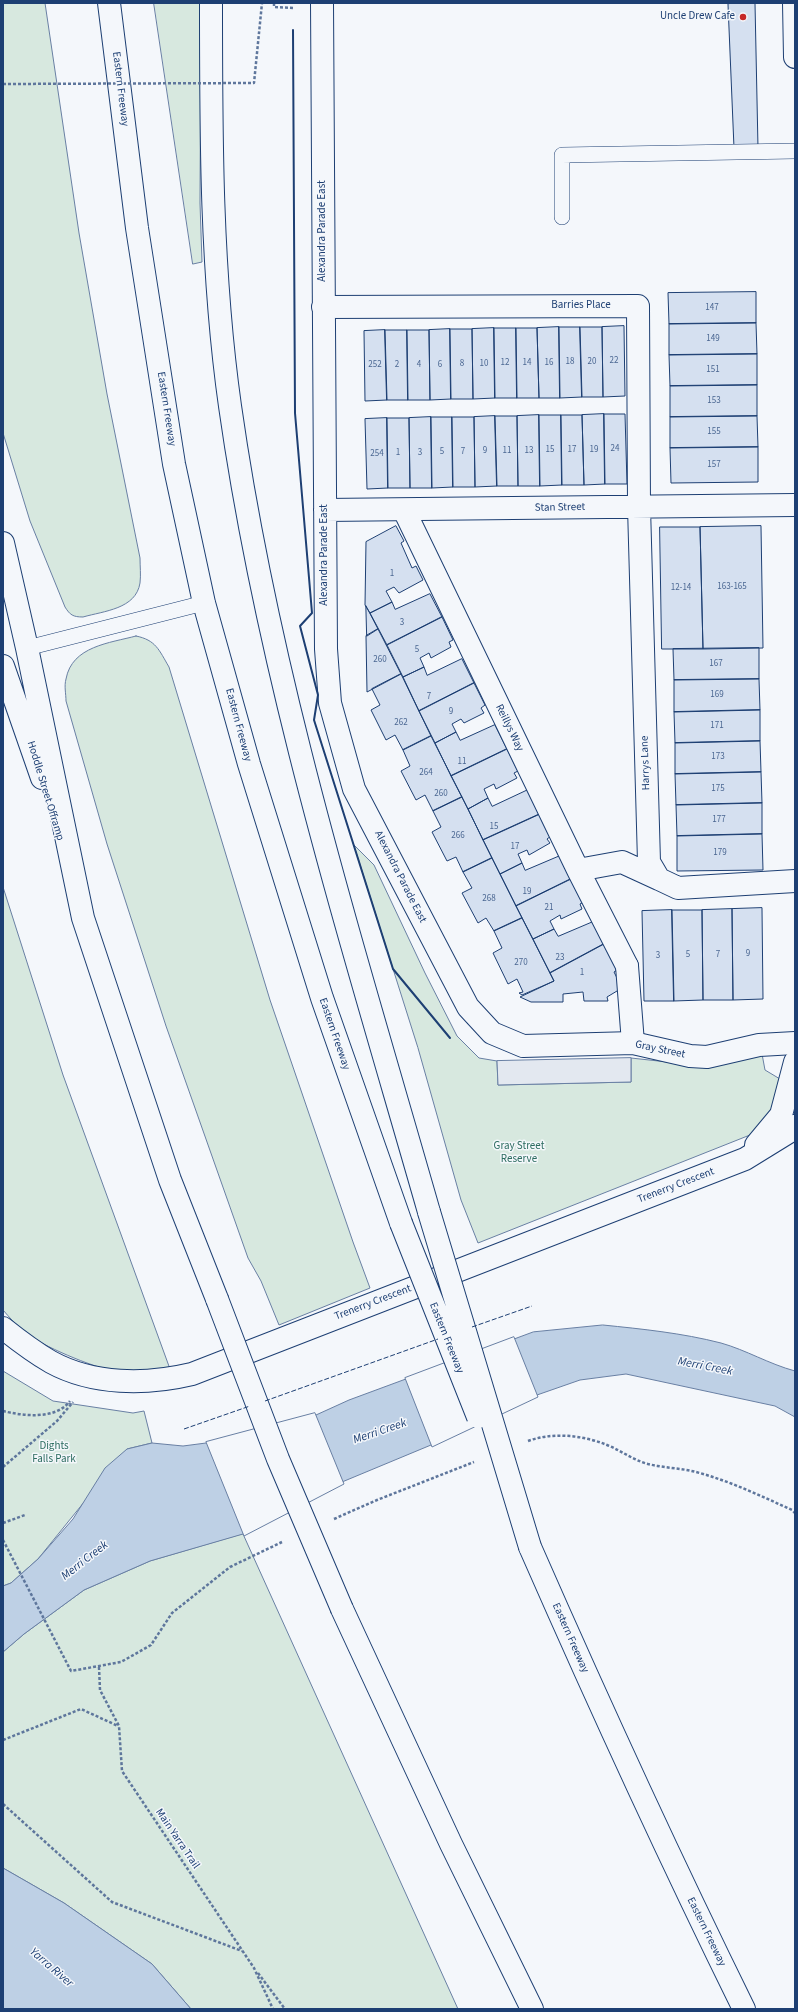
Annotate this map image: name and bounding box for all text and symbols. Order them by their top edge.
place label: Uncle Drew Cafe [660,10,735,24]
marker: Uncle Drew Cafe [738,12,748,22]
street label: Eastern Freeway [109,51,131,127]
street label: Alexandra Parade East [316,180,330,282]
street label: Barries Place [551,299,611,313]
house number: 147 [705,303,719,313]
house number: 149 [706,334,720,344]
house number: 22 [610,356,618,366]
house number: 18 [566,357,574,367]
house number: 20 [588,357,596,367]
house number: 12 [501,358,509,368]
house number: 14 [523,358,531,368]
house number: 16 [545,358,553,368]
house number: 8 [460,359,464,369]
house number: 10 [480,359,488,369]
house number: 252 [368,360,382,370]
house number: 2 [395,360,399,370]
house number: 4 [417,360,421,370]
house number: 6 [438,360,442,370]
house number: 151 [706,365,720,375]
street label: Eastern Freeway [154,371,178,447]
house number: 153 [707,396,721,406]
house number: 155 [707,427,721,437]
house number: 24 [611,444,619,454]
house number: 15 [546,445,554,455]
house number: 17 [568,445,576,455]
house number: 19 [590,445,598,455]
house number: 9 [483,446,487,456]
house number: 11 [503,446,511,456]
house number: 13 [525,446,533,456]
house number: 5 [440,447,444,457]
house number: 7 [461,447,465,457]
house number: 1 [396,448,400,458]
house number: 3 [418,448,422,458]
house number: 254 [370,449,384,459]
house number: 157 [707,460,721,470]
street label: Stan Street [535,501,585,515]
street label: Alexandra Parade East [318,504,332,606]
house number: 1 [390,569,394,579]
house number: 163-165 [717,582,747,592]
house number: 12-14 [671,583,691,593]
house number: 3 [400,618,404,628]
house number: 5 [415,645,419,655]
house number: 260 [373,655,387,665]
house number: 167 [709,659,723,669]
street label: Eastern Freeway [222,687,254,763]
house number: 169 [710,690,724,700]
house number: 7 [427,692,431,702]
street label: Reillys Way [492,702,526,754]
house number: 9 [449,707,453,717]
house number: 262 [394,718,408,728]
house number: 171 [710,721,724,731]
street label: Harrys Lane [638,735,654,791]
street label: Hoddle Street Offramp [24,740,66,842]
house number: 173 [711,752,725,762]
house number: 11 [458,757,466,767]
house number: 264 [419,768,433,778]
house number: 175 [711,784,725,794]
house number: 260 [434,789,448,799]
house number: 177 [712,815,726,825]
house number: 15 [490,822,498,832]
street label: Alexandra Parade East [371,829,429,925]
house number: 266 [451,831,465,841]
house number: 17 [511,842,519,852]
house number: 179 [713,848,727,858]
house number: 19 [523,887,531,897]
house number: 268 [482,894,496,904]
house number: 21 [545,903,553,913]
house number: 9 [746,949,750,959]
house number: 5 [686,950,690,960]
house number: 7 [716,950,720,960]
house number: 3 [656,951,660,961]
house number: 23 [556,953,564,963]
house number: 270 [514,958,528,968]
house number: 1 [580,968,584,978]
street label: Eastern Freeway [316,996,352,1072]
street label: Gray Street [634,1038,686,1062]
park label: Gray Street Reserve [494,1140,544,1166]
street label: Trenerry Crescent [636,1165,716,1207]
street label: Trenerry Crescent [333,1282,413,1324]
street label: Eastern Freeway [426,1301,466,1375]
water label: Merri Creek [676,1355,734,1379]
water label: Merri Creek [351,1416,409,1448]
park label: Dights Falls Park [32,1440,76,1466]
water label: Merri Creek [59,1538,111,1584]
street label: Eastern Freeway [549,1601,591,1675]
street label: Main Yarra Trail [152,1806,202,1872]
street label: Eastern Freeway [684,1895,728,1969]
water label: Yarra River [26,1945,76,1991]

